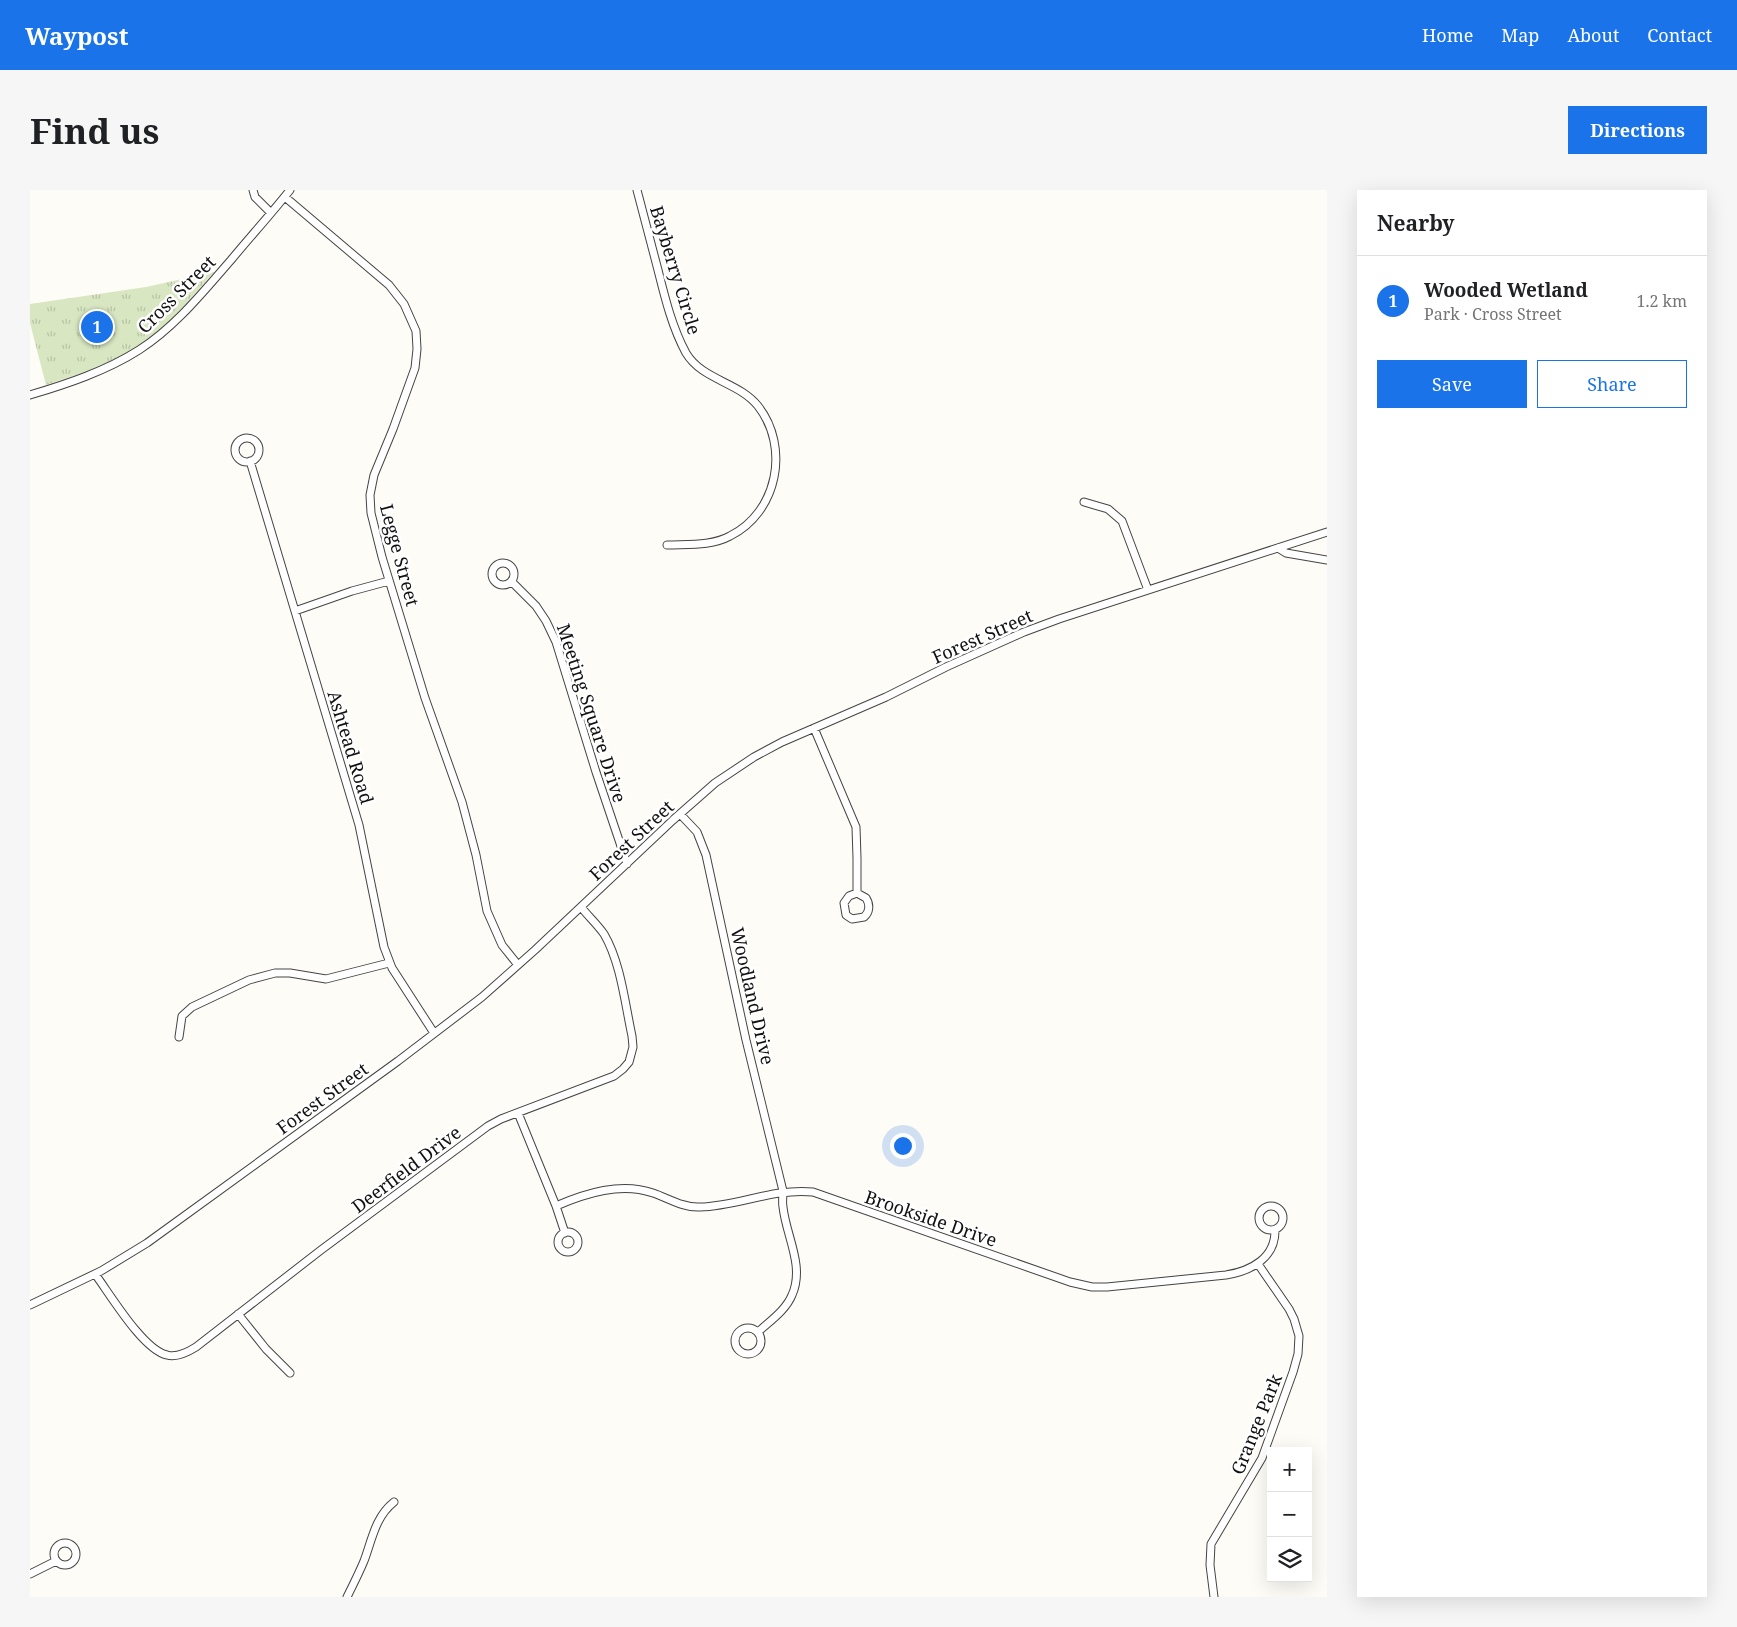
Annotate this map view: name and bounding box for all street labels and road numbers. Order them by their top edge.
street label: Bayberry Circle [645,203,707,337]
street label: Cross Street [132,250,220,338]
street label: Legge Street [375,501,425,609]
street label: Forest Street [928,603,1036,669]
street label: Meeting Square Drive [552,620,632,806]
street label: Ashtead Road [322,687,380,807]
street label: Forest Street [583,794,679,886]
street label: Woodland Drive [726,925,780,1067]
street label: Forest Street [271,1057,373,1139]
street label: Deerfield Drive [346,1120,466,1218]
street label: Brookside Drive [862,1184,1000,1252]
street label: Grange Park [1225,1370,1287,1478]

